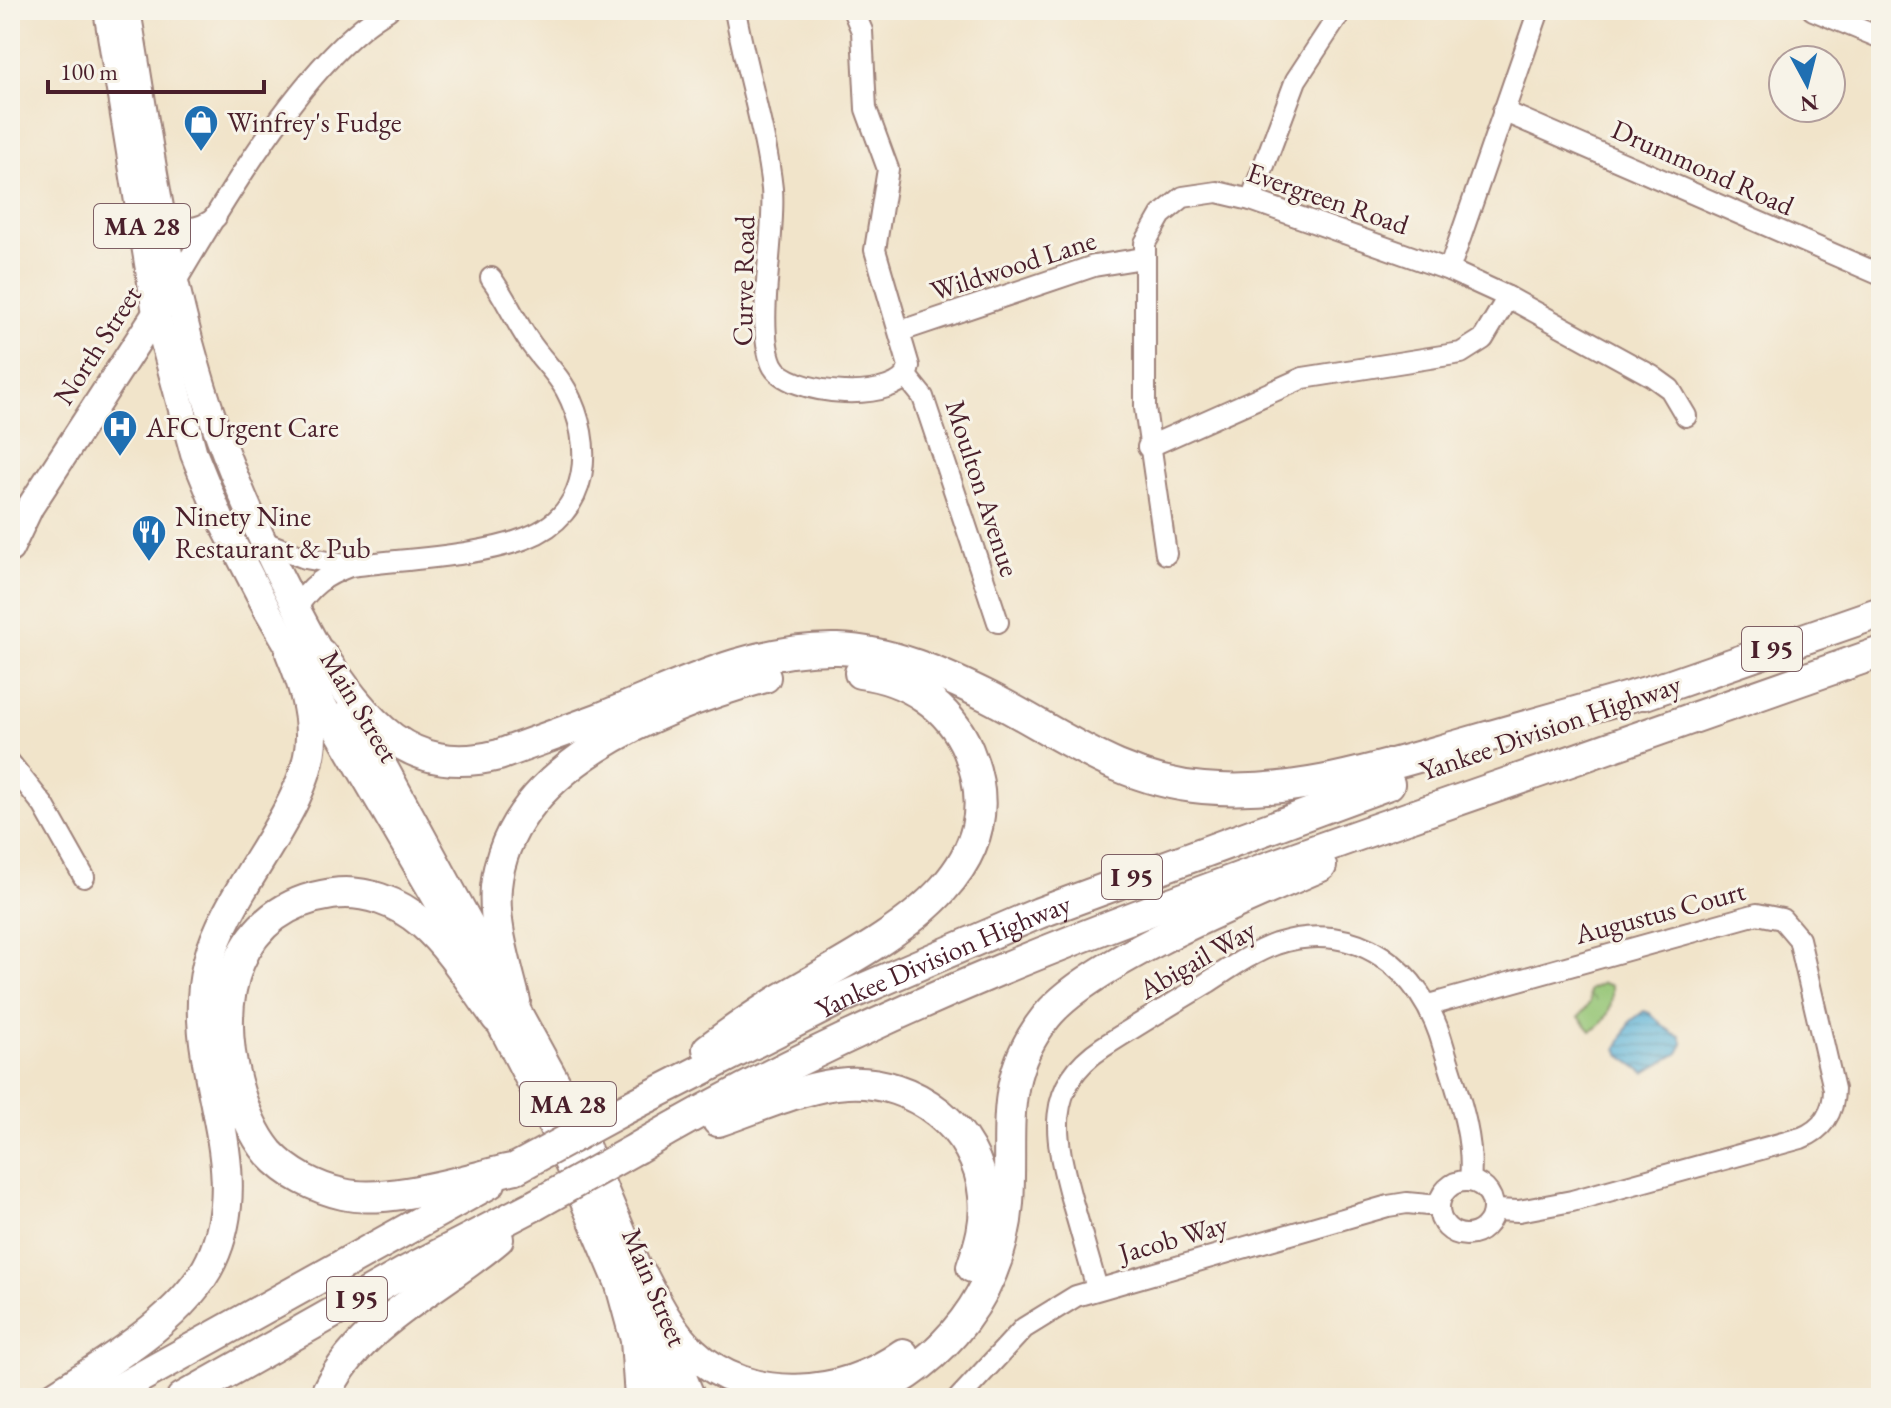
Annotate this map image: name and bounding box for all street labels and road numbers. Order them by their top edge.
street label: Drummond Road [1606,111,1801,224]
street label: Evergreen Road [1242,153,1414,243]
road number: MA 28 [94,204,190,248]
street label: Curve Road [724,215,762,347]
street label: Wildwood Lane [926,221,1100,309]
street label: North Street [45,278,149,412]
street label: Moulton Avenue [938,395,1028,581]
road number: I 95 [1742,627,1802,671]
street label: Main Street [312,643,408,769]
street label: Yankee Division Highway [1414,665,1686,789]
road number: I 95 [1102,855,1162,899]
street label: Augustus Court [1570,872,1749,952]
street label: Yankee Division Highway [809,885,1076,1027]
street label: Abigail Way [1131,911,1263,1007]
road number: MA 28 [520,1082,616,1126]
street label: Jacob Way [1113,1205,1232,1271]
street label: Main Street [614,1223,696,1352]
road number: I 95 [327,1277,387,1321]

